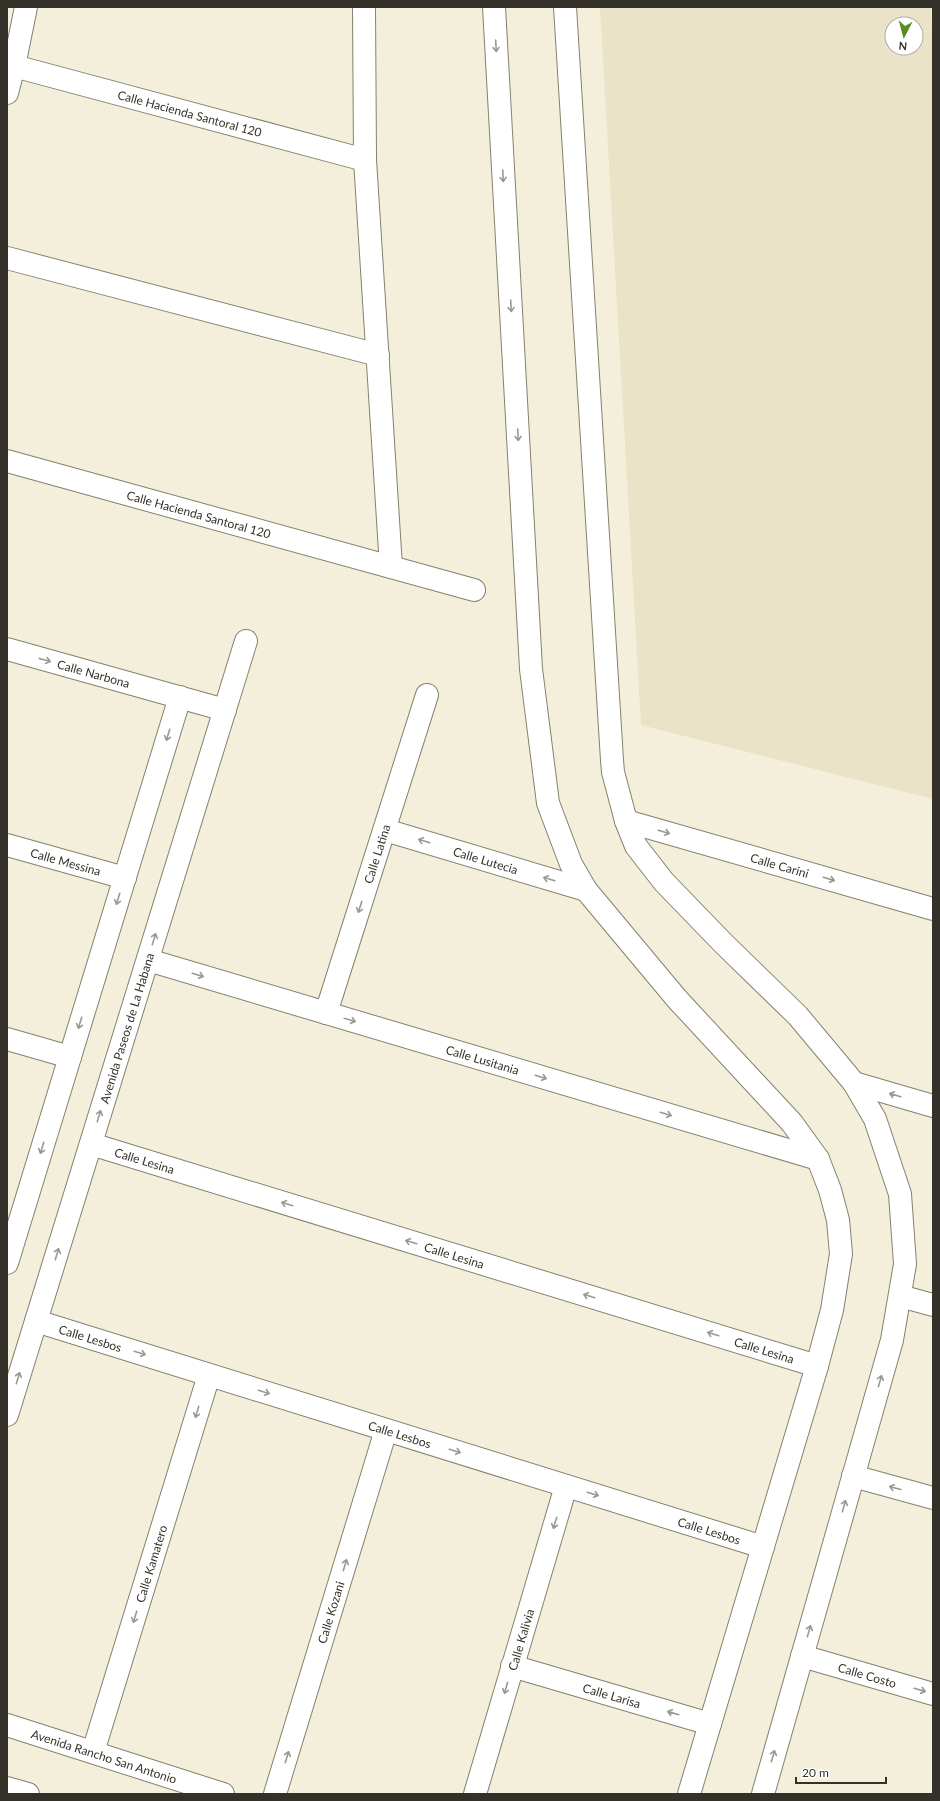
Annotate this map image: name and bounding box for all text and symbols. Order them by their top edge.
north arrow [884,16,924,56]
one-way arrow [493,39,500,52]
text: N [898,40,908,53]
street label: Calle Hacienda Santoral 120 [116,87,264,140]
one-way arrow [500,169,507,182]
one-way arrow [507,299,514,312]
one-way arrow [514,428,521,441]
street label: Calle Hacienda Santoral 120 [125,487,273,541]
street label: Calle Narbona [56,656,132,691]
one-way arrow [38,657,51,664]
one-way arrow [164,728,172,740]
street label: Calle Latina [360,822,393,885]
one-way arrow [657,829,670,836]
one-way arrow [418,837,431,844]
street label: Calle Lutecia [451,843,520,877]
street label: Calle Messina [29,844,103,878]
street label: Calle Carini [749,850,811,881]
one-way arrow [542,875,555,882]
one-way arrow [822,876,835,883]
one-way arrow [114,892,121,905]
one-way arrow [356,900,363,913]
one-way arrow [151,932,158,945]
street label: Avenida Paseos de La Habana [96,951,157,1105]
one-way arrow [192,972,205,979]
one-way arrow [76,1017,83,1030]
one-way arrow [343,1017,356,1024]
street label: Calle Lusitania [444,1041,521,1077]
one-way arrow [535,1074,548,1081]
one-way arrow [889,1091,902,1098]
one-way arrow [96,1110,103,1123]
one-way arrow [659,1111,672,1118]
one-way arrow [38,1141,45,1154]
street label: Calle Lesina [113,1144,176,1177]
one-way arrow [280,1200,293,1207]
one-way arrow [405,1238,418,1245]
street label: Calle Lesina [423,1239,486,1271]
one-way arrow [54,1248,61,1261]
one-way arrow [583,1292,596,1299]
street label: Calle Lesbos [57,1321,124,1355]
one-way arrow [707,1330,720,1337]
street label: Calle Lesina [732,1334,796,1366]
one-way arrow [134,1350,147,1357]
one-way arrow [15,1373,23,1385]
one-way arrow [877,1375,884,1388]
one-way arrow [258,1389,271,1396]
one-way arrow [193,1405,200,1418]
street label: Calle Lesbos [366,1417,433,1451]
one-way arrow [449,1448,462,1455]
one-way arrow [889,1483,902,1491]
one-way arrow [586,1491,599,1498]
one-way arrow [841,1500,849,1513]
street label: Calle Lesbos [676,1513,743,1547]
one-way arrow [551,1516,558,1529]
street label: Calle Kamatero [132,1523,170,1604]
one-way arrow [342,1559,349,1572]
street label: Calle Kozani [314,1579,347,1645]
street label: Calle Kalivia [504,1607,537,1672]
one-way arrow [131,1610,138,1623]
one-way arrow [806,1625,813,1638]
street label: Calle Costo [836,1659,898,1691]
street label: Calle Larisa [581,1680,643,1711]
one-way arrow [502,1681,509,1694]
one-way arrow [913,1687,926,1694]
one-way arrow [667,1709,680,1716]
street label: Avenida Rancho San Antonio [30,1726,179,1786]
one-way arrow [284,1750,291,1763]
one-way arrow [770,1750,777,1763]
scale bar [796,1759,886,1785]
text: 20 m [802,1765,829,1780]

